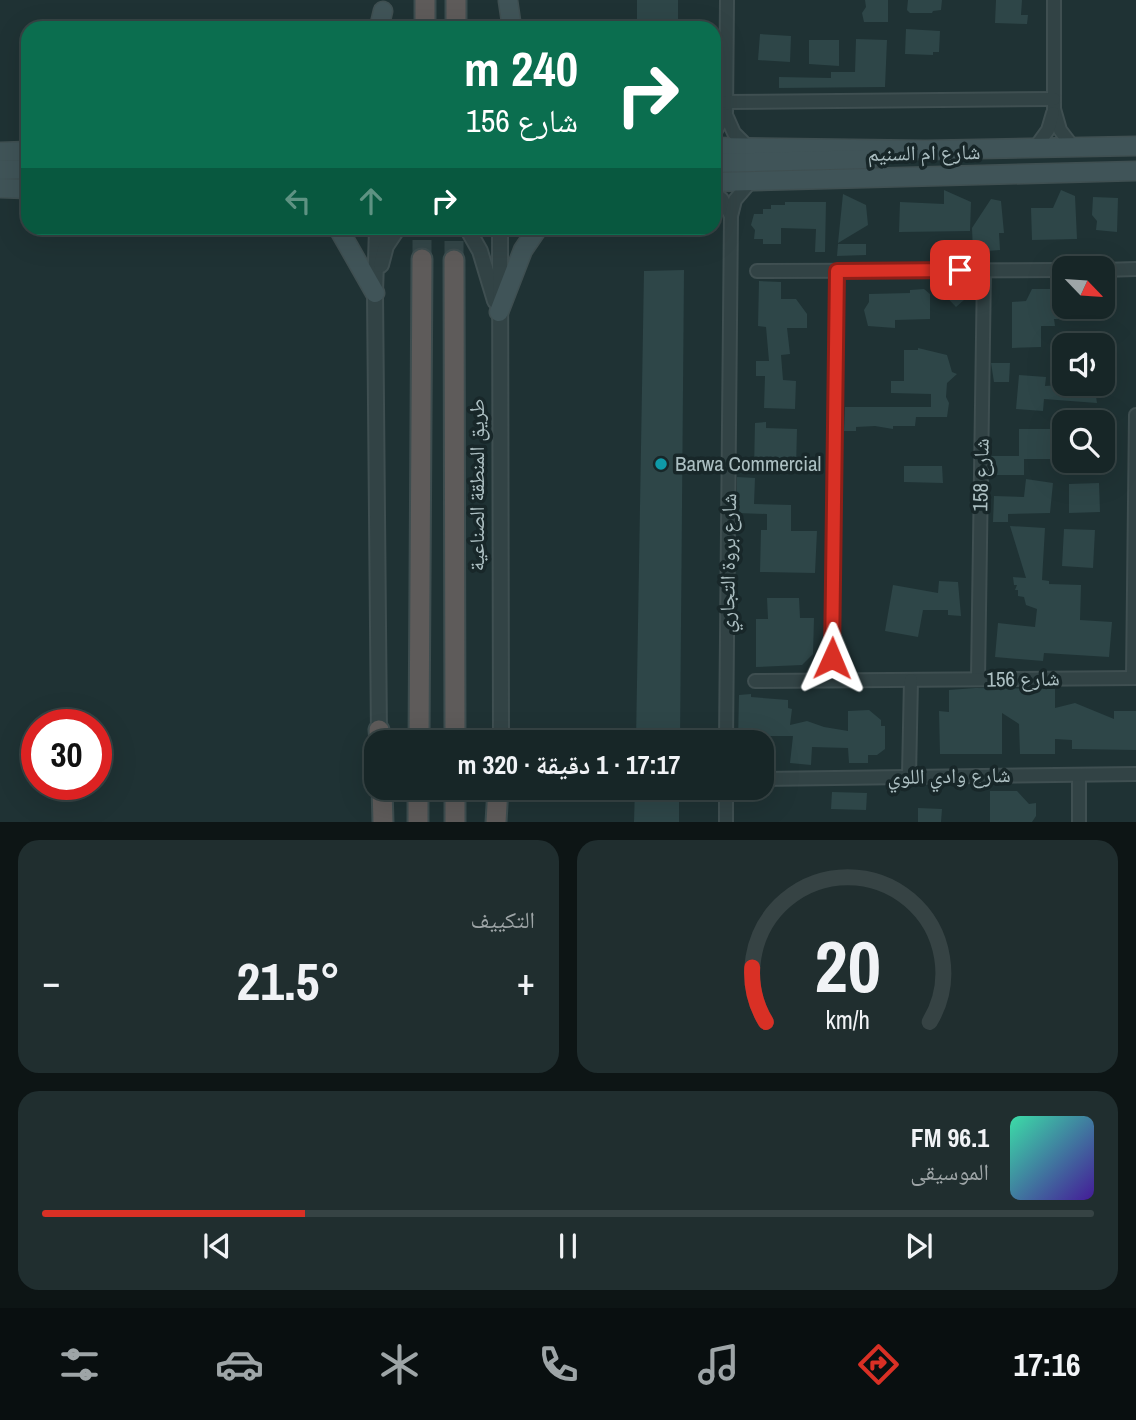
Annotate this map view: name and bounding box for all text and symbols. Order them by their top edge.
text: 240 m [464,35,578,101]
icon: right [602,49,693,140]
text: شارع 156 [466,99,578,142]
street label: شارع ام السنيم [867,137,981,168]
icon: left [279,182,317,220]
icon: ahead [352,182,390,220]
icon: right [425,182,463,220]
pin [930,240,990,300]
icon: arrive [941,251,979,289]
north arrow [1052,256,1115,318]
map controls [1052,256,1115,473]
button: sound [1052,333,1115,396]
street label: طريق المنطقة الصناعية [462,399,491,571]
button: search [1052,410,1115,473]
street label: شارع 158 [965,438,996,512]
place label: Barwa Commercial [675,449,821,478]
marker: Barwa Commercial [653,456,669,472]
street label: شارع بروة التجاري [712,493,746,633]
position arrow [795,621,869,695]
street label: شارع 156 [986,663,1060,694]
speed limit sign: 30 [21,709,112,800]
text: 17:17 · 1 دقيقة · 320 m [458,747,680,782]
street label: شارع وادي اللوي [887,760,1011,793]
text: التكييف [470,904,535,935]
text: 20 [814,918,881,1016]
text: 21.5° [237,946,340,1016]
text: − [42,956,60,1007]
text: + [517,956,535,1007]
text: km/h [825,1003,870,1037]
text: 96.1 FM [911,1120,989,1155]
text: الموسيقى [910,1156,989,1187]
icon: previous [198,1227,236,1265]
icon: pause [549,1227,587,1265]
icon: next [900,1227,938,1265]
icon: filters [55,1340,104,1389]
icon: car [215,1340,264,1389]
icon: climate [375,1340,424,1389]
icon: phone [534,1340,583,1389]
icon: music [694,1340,743,1389]
icon: directions [854,1340,903,1389]
text: 17:16 [1014,1343,1081,1386]

